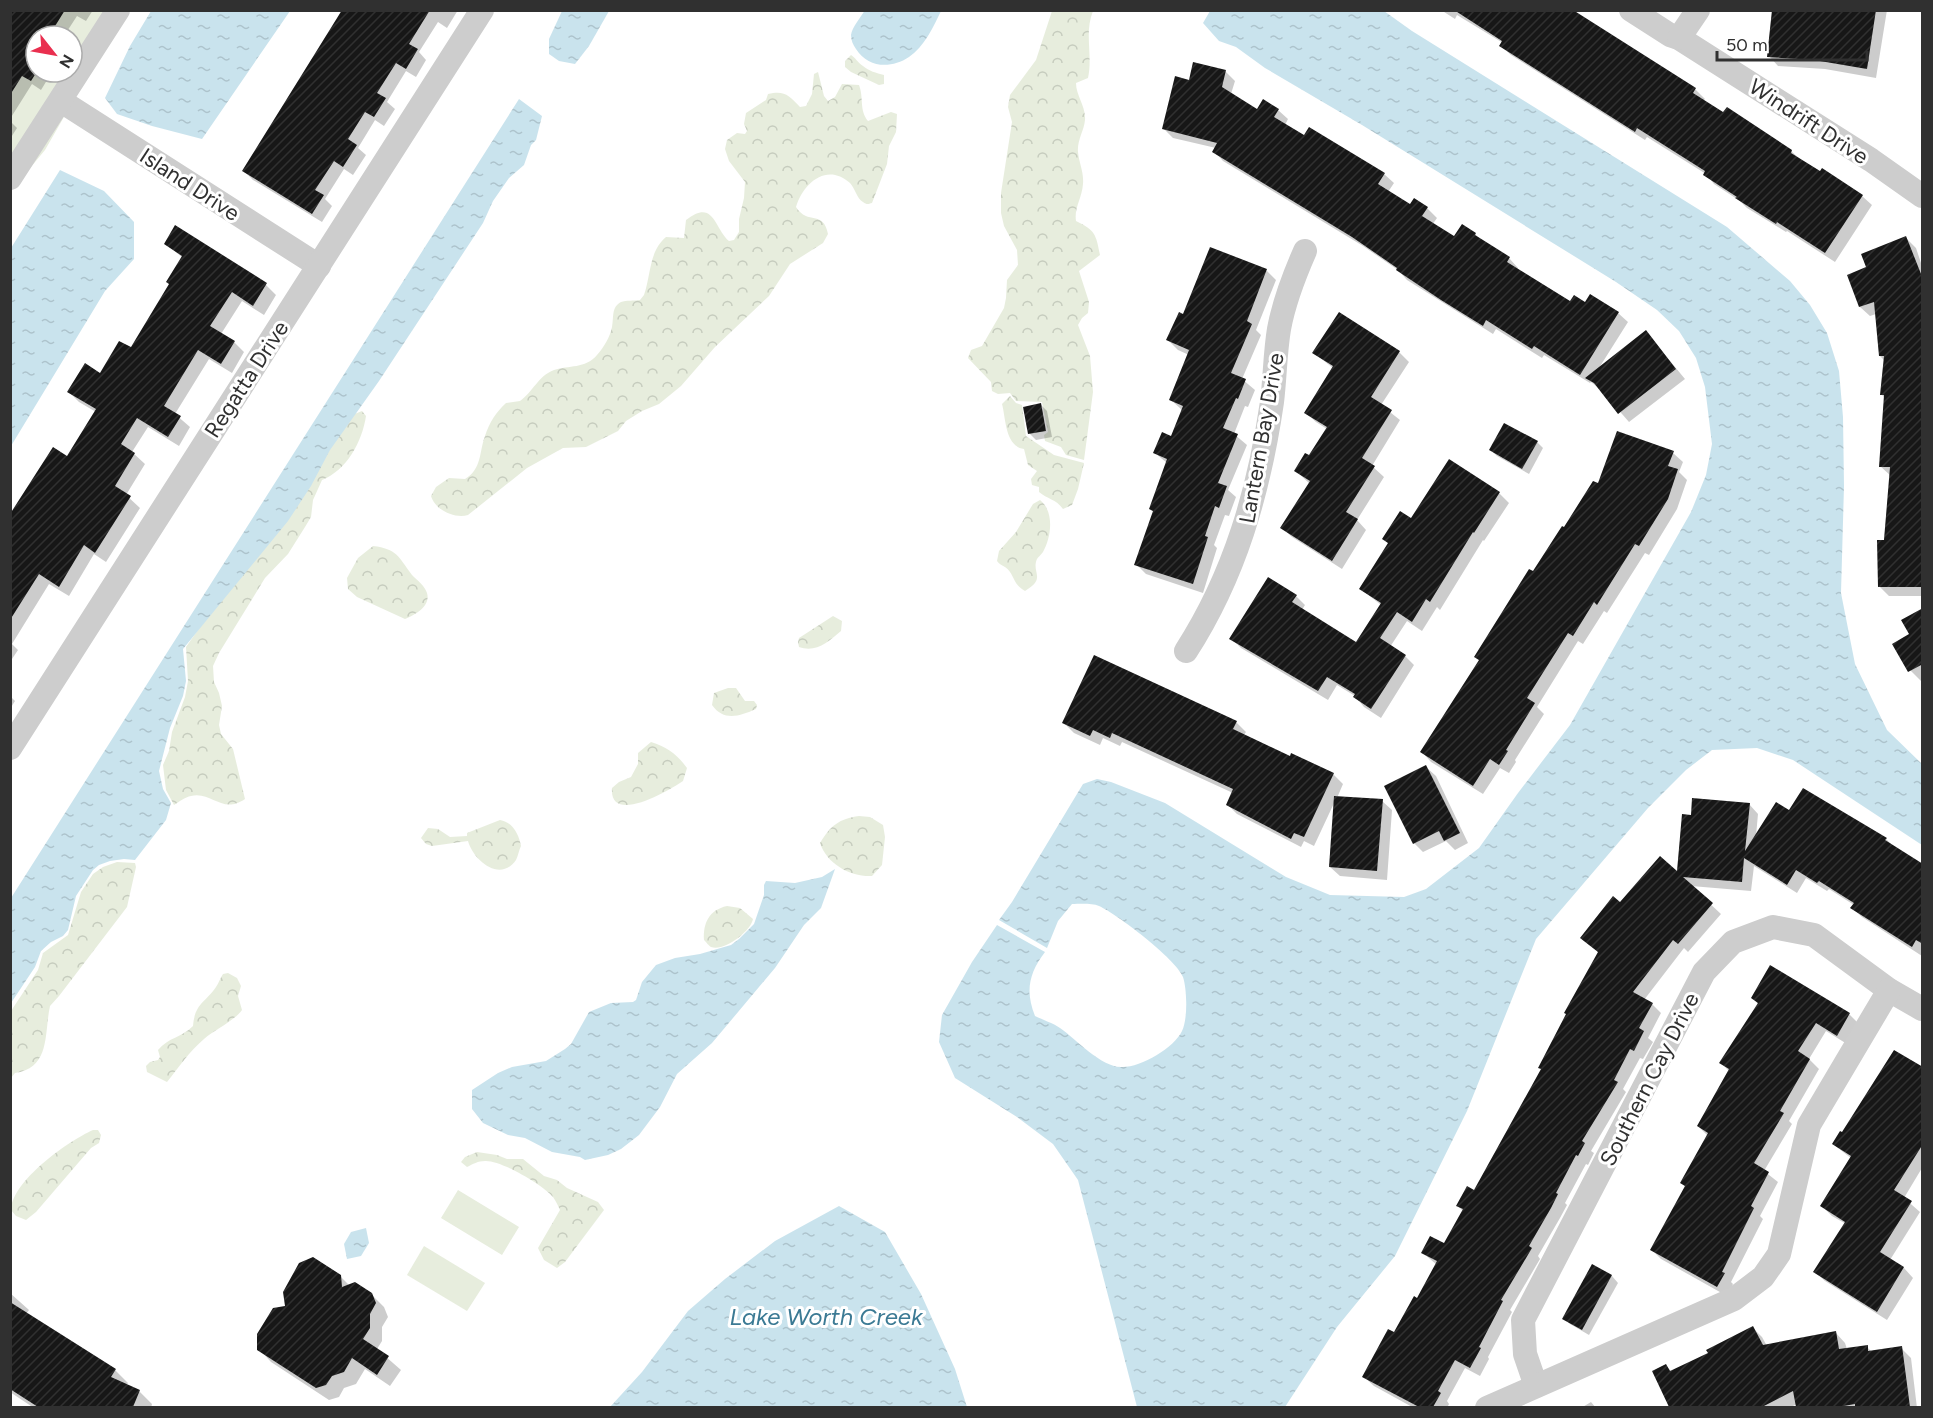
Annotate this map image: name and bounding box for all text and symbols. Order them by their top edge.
north arrow [24,24,84,84]
scale bar [1717,24,1867,62]
text: 50 m [1726,34,1768,56]
text: N [55,51,78,72]
street label: Windrift Drive [1744,73,1873,170]
street label: Island Drive [135,142,245,227]
street label: Regatta Drive [199,316,294,443]
street label: Lantern Bay Drive [1233,351,1290,525]
street label: Southern Cay Drive [1594,988,1705,1170]
water label: Lake Worth Creek [729,1302,924,1331]

